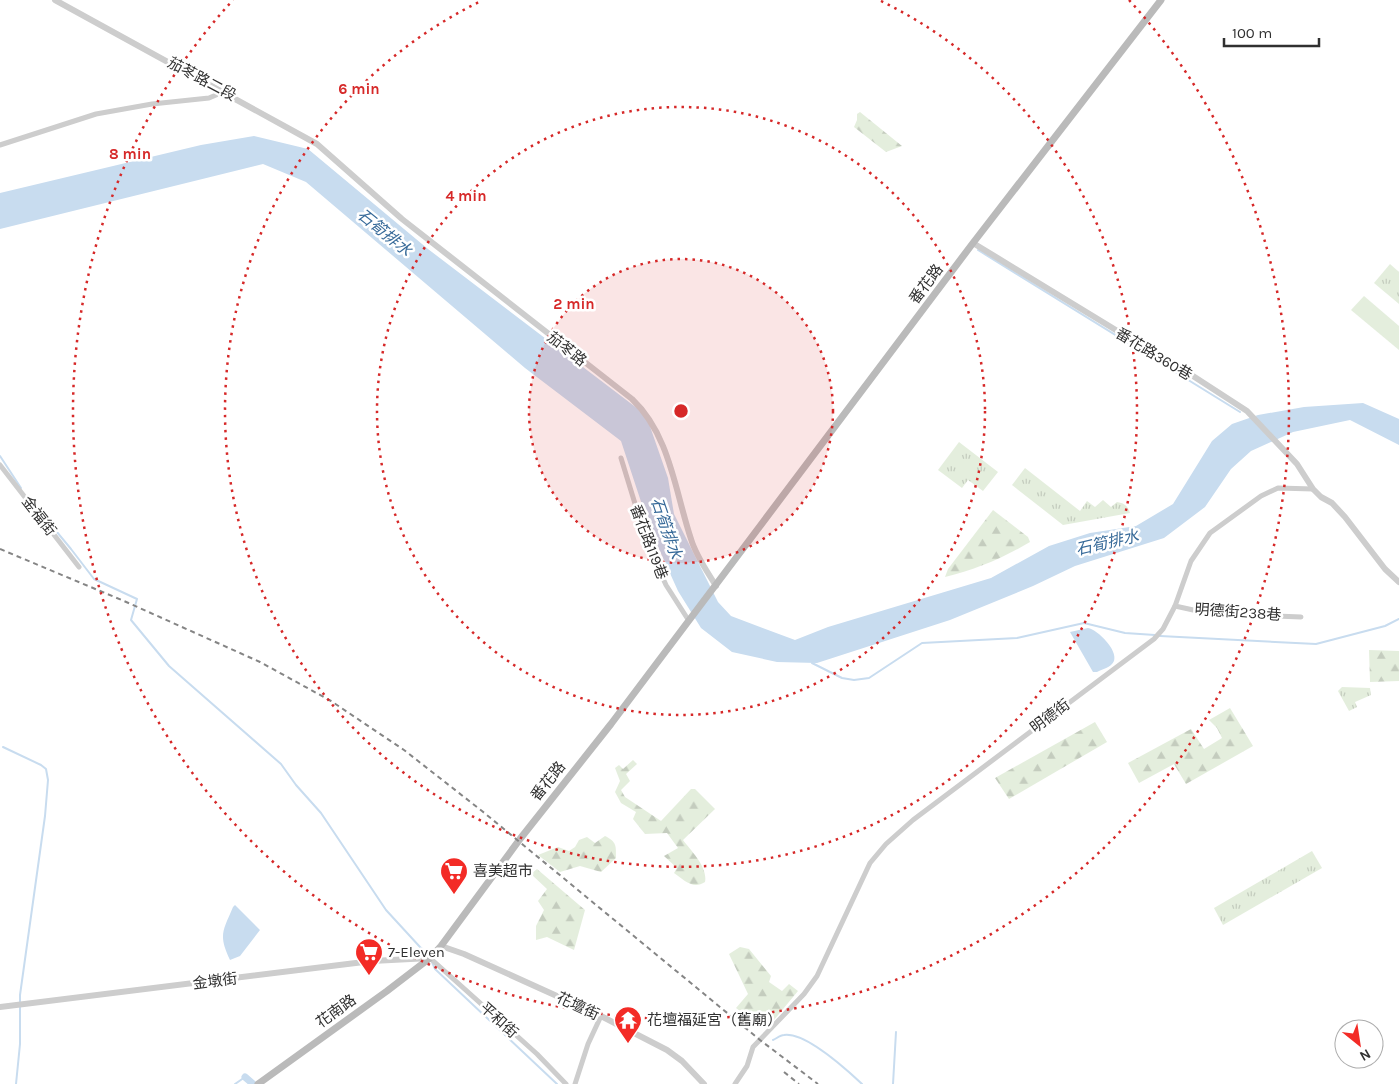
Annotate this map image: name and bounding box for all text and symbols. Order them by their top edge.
scale bar [1224,15,1319,47]
text: 100 m [1232,24,1272,42]
street label: 茄苳路二段 [165,53,239,105]
text: 6 min [338,80,380,98]
text: 8 min [109,145,151,163]
text: 4 min [445,187,487,205]
water label: 石筍排水 [354,205,416,261]
street label: 番花路 [905,261,947,307]
text: 2 min [553,295,595,313]
street label: 番花路360巷 [1112,324,1196,384]
street label: 茄苳路 [544,328,590,370]
centre of rings [672,402,690,420]
street label: 金福街 [18,493,60,539]
water label: 石筍排水 [647,495,686,562]
street label: 番花路119巷 [627,502,671,582]
water label: 石筍排水 [1074,526,1141,559]
street label: 明德街238巷 [1194,600,1282,624]
street label: 明德街 [1027,695,1073,737]
street label: 番花路 [527,758,569,804]
supermarket icon: 喜美超市 [439,856,469,895]
place label: 喜美超市 [473,862,533,880]
supermarket icon: 7-Eleven [354,937,384,976]
place label: 7-Eleven [388,943,445,961]
street label: 金墩街 [192,969,238,993]
street label: 花壇街 [554,988,602,1024]
street label: 花南路 [313,990,359,1032]
street label: 平和街 [476,998,522,1042]
temple icon: 花壇福延宮（舊廟） [613,1005,643,1044]
place label: 花壇福延宮（舊廟） [647,1011,782,1029]
north arrow [1334,1019,1384,1069]
text: N [1357,1045,1374,1065]

